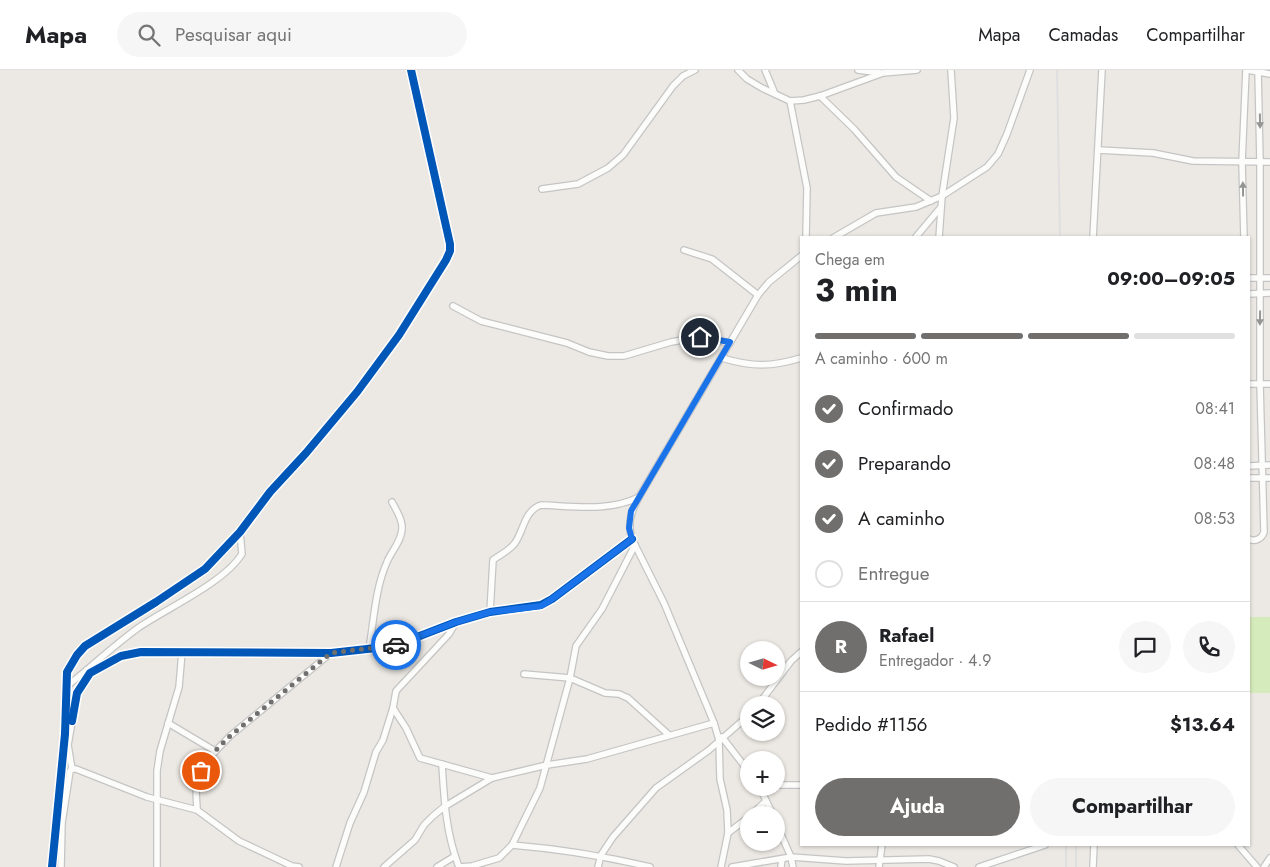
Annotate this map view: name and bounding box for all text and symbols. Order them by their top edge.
search box [117,12,467,57]
text: Mapa [25,17,87,52]
icon: search [135,21,163,49]
text: Pesquisar aqui [175,21,292,48]
text: Mapa [978,22,1020,48]
text: Camadas [1048,22,1118,48]
text: Compartilhar [1146,22,1245,48]
one-way arrow [1256,113,1264,129]
one-way arrow [1239,181,1247,197]
text: Chega em [815,248,885,271]
text: 09:00–09:05 [1107,265,1235,292]
text: 3 min [815,267,898,313]
one-way arrow [1256,311,1264,327]
pin [679,316,721,358]
icon: home [686,323,714,351]
text: A caminho · 600 m [815,347,948,370]
icon: check [815,395,843,423]
text: Confirmado [858,395,953,422]
text: 08:41 [1195,397,1235,420]
icon: check [815,450,843,478]
text: Preparando [858,450,951,477]
text: 08:48 [1194,452,1235,475]
icon: check [815,505,843,533]
text: A caminho [858,505,945,532]
text: 08:53 [1194,507,1235,530]
text: Entregue [858,560,930,587]
courier [371,620,421,670]
button: chat [1119,621,1171,673]
button: phone [1183,621,1235,673]
text: Rafael [879,622,934,649]
icon: car [382,631,410,659]
text: R [835,633,847,660]
north arrow [740,641,785,686]
map controls [740,641,785,851]
text: Entregador · 4.9 [879,649,991,672]
button: layers [740,696,785,741]
text: Pedido #1156 [815,711,928,738]
text: $13.64 [1170,711,1235,738]
pin [180,750,222,792]
button: + [740,751,785,796]
icon: bag [187,757,215,785]
button: Ajuda [815,778,1020,836]
button: Compartilhar [1030,778,1235,836]
button: − [740,806,785,851]

